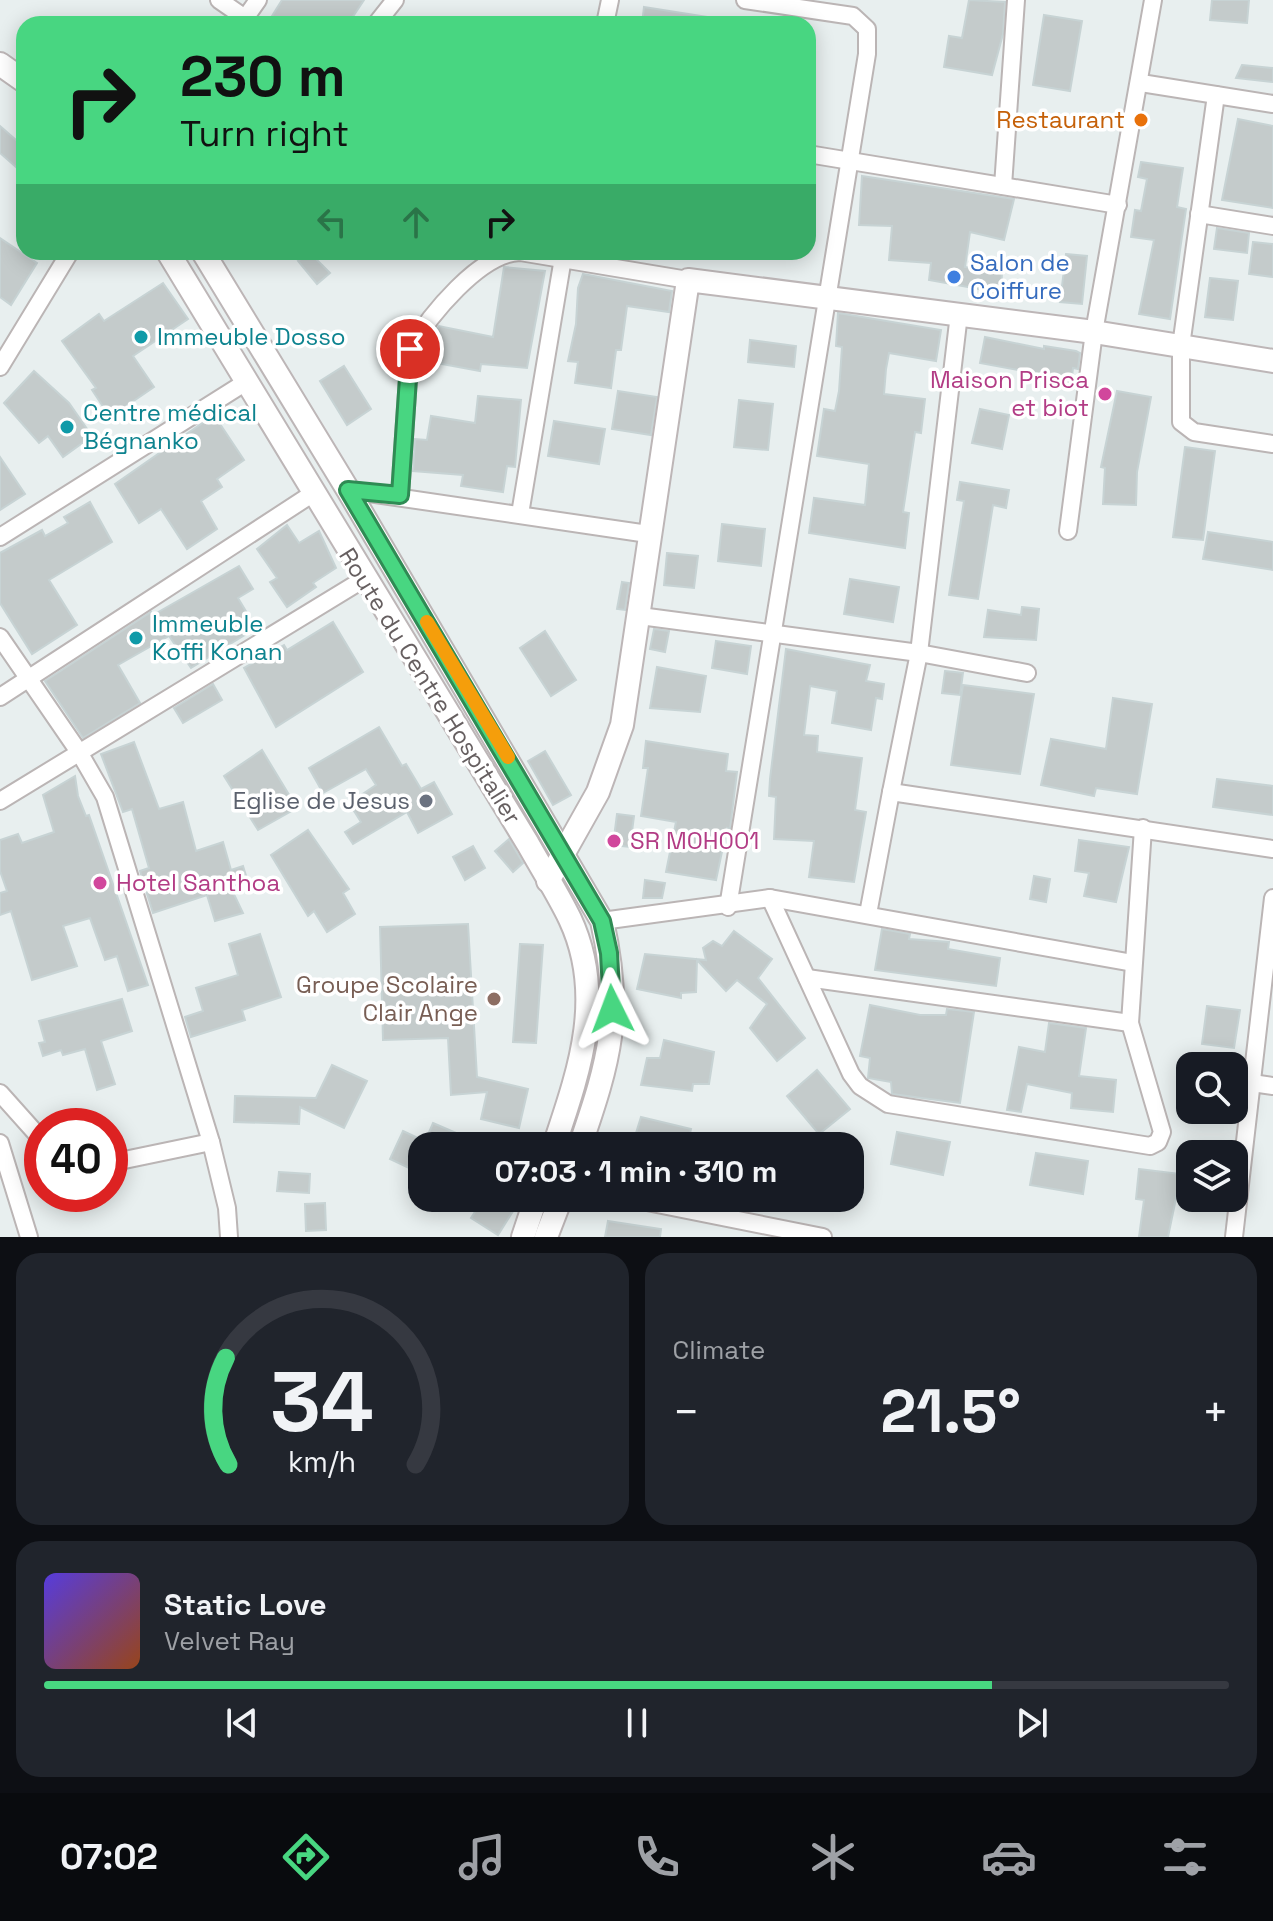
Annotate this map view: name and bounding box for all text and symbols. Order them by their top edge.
text: 230 m [180,41,346,112]
icon: right [48,48,152,152]
place label: Restaurant [996,104,1125,135]
text: Turn right [180,111,349,157]
marker: Restaurant [1132,111,1150,129]
icon: left [310,200,354,244]
icon: ahead [394,200,438,244]
icon: right [478,200,522,244]
place label: Salon de Coiffure [970,247,1070,306]
marker: Salon de Coiffure [945,268,963,286]
pin [376,315,444,383]
place label: Immeuble Dosso [157,321,346,352]
icon: arrive [388,327,432,371]
marker: Immeuble Dosso [132,328,150,346]
place label: Maison Prisca et biot [930,364,1089,423]
marker: Maison Prisca et biot [1096,385,1114,403]
place label: Centre médical Bégnanko [83,397,257,456]
marker: Centre médical Bégnanko [58,418,76,436]
street label: Route du Centre Hospitalier [332,542,528,830]
place label: Immeuble Koffi Konan [152,608,283,667]
marker: Immeuble Koffi Konan [127,629,145,647]
place label: Eglise de Jesus [233,785,410,816]
marker: Eglise de Jesus [417,792,435,810]
place label: SR MOH001 [630,825,759,856]
marker: SR MOH001 [605,832,623,850]
place label: Hotel Santhoa [116,867,280,898]
marker: Hotel Santhoa [91,874,109,892]
position arrow [570,967,654,1051]
place label: Groupe Scolaire Clair Ange [296,969,478,1028]
marker: Groupe Scolaire Clair Ange [485,990,503,1008]
map controls [1176,1052,1248,1212]
button: search [1176,1052,1248,1124]
speed limit sign: 40 [24,1108,128,1212]
button: layers [1176,1140,1248,1212]
text: 07:03 · 1 min · 310 m [495,1152,777,1191]
text: Climate [673,1333,765,1367]
text: 34 [271,1349,374,1455]
text: 21.5° [881,1373,1021,1450]
text: − [673,1384,700,1440]
text: + [1202,1384,1229,1440]
text: km/h [288,1444,356,1480]
text: Static Love [164,1585,327,1624]
text: Velvet Ray [164,1624,295,1658]
icon: previous [220,1701,264,1745]
icon: pause [615,1701,659,1745]
icon: next [1010,1701,1054,1745]
icon: directions [278,1829,334,1885]
icon: music [454,1829,510,1885]
icon: phone [629,1829,685,1885]
icon: climate [805,1829,861,1885]
icon: car [981,1829,1037,1885]
icon: filters [1157,1829,1213,1885]
text: 07:02 [60,1834,158,1880]

